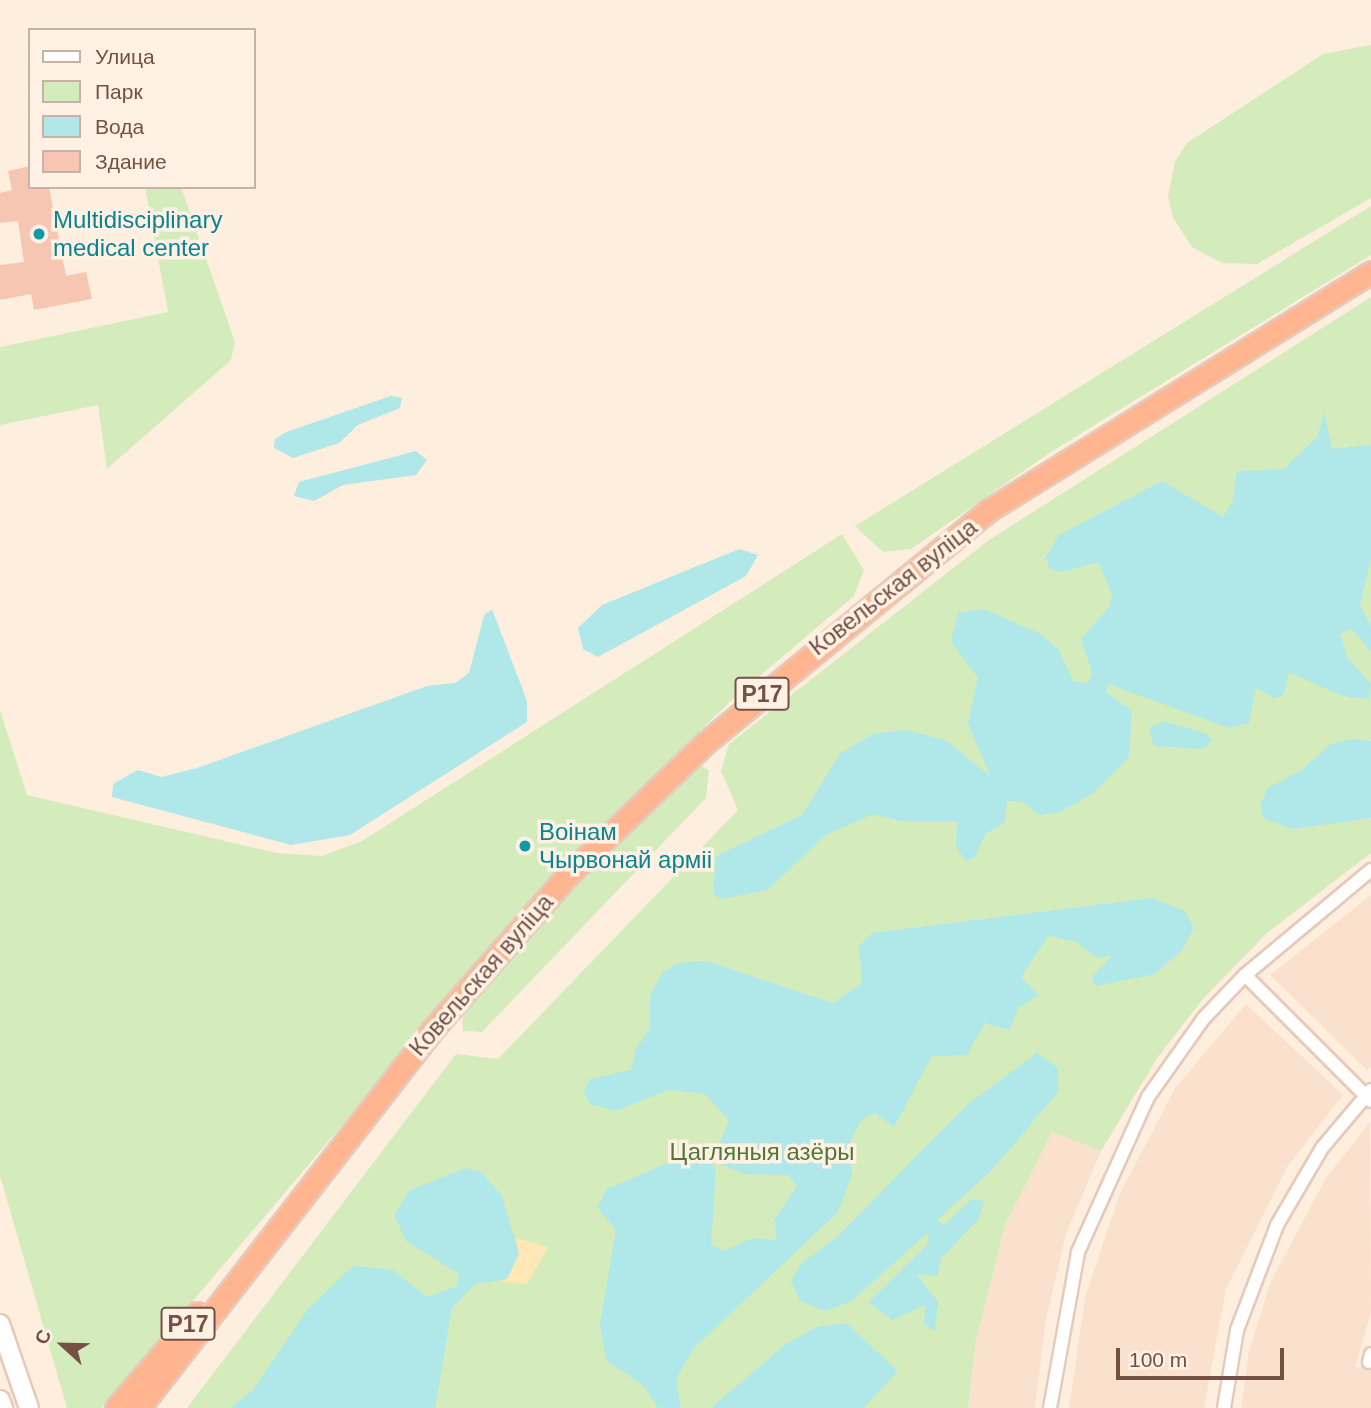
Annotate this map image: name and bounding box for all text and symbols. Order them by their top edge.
legend [28,28,256,189]
text: Улица [95,45,155,68]
text: Парк [95,80,143,103]
text: Вода [95,115,144,138]
text: Здание [95,150,167,173]
place label: Multidisciplinary medical center [53,206,222,262]
marker: Multidisciplinary medical center [31,226,47,242]
street label: Ковельская вуліца [803,513,983,661]
road number: Р17 [734,674,790,714]
place label: Воінам Чырвонай арміі [539,818,712,874]
marker: Воінам Чырвонай арміі [517,838,533,854]
street label: Ковельская вуліца [403,888,559,1062]
park label: Цагляныя азёры [669,1138,855,1166]
road number: Р17 [160,1304,216,1344]
north arrow [28,1310,98,1380]
text: С [31,1327,55,1347]
scale bar [1119,1334,1287,1378]
text: 100 m [1129,1348,1187,1371]

